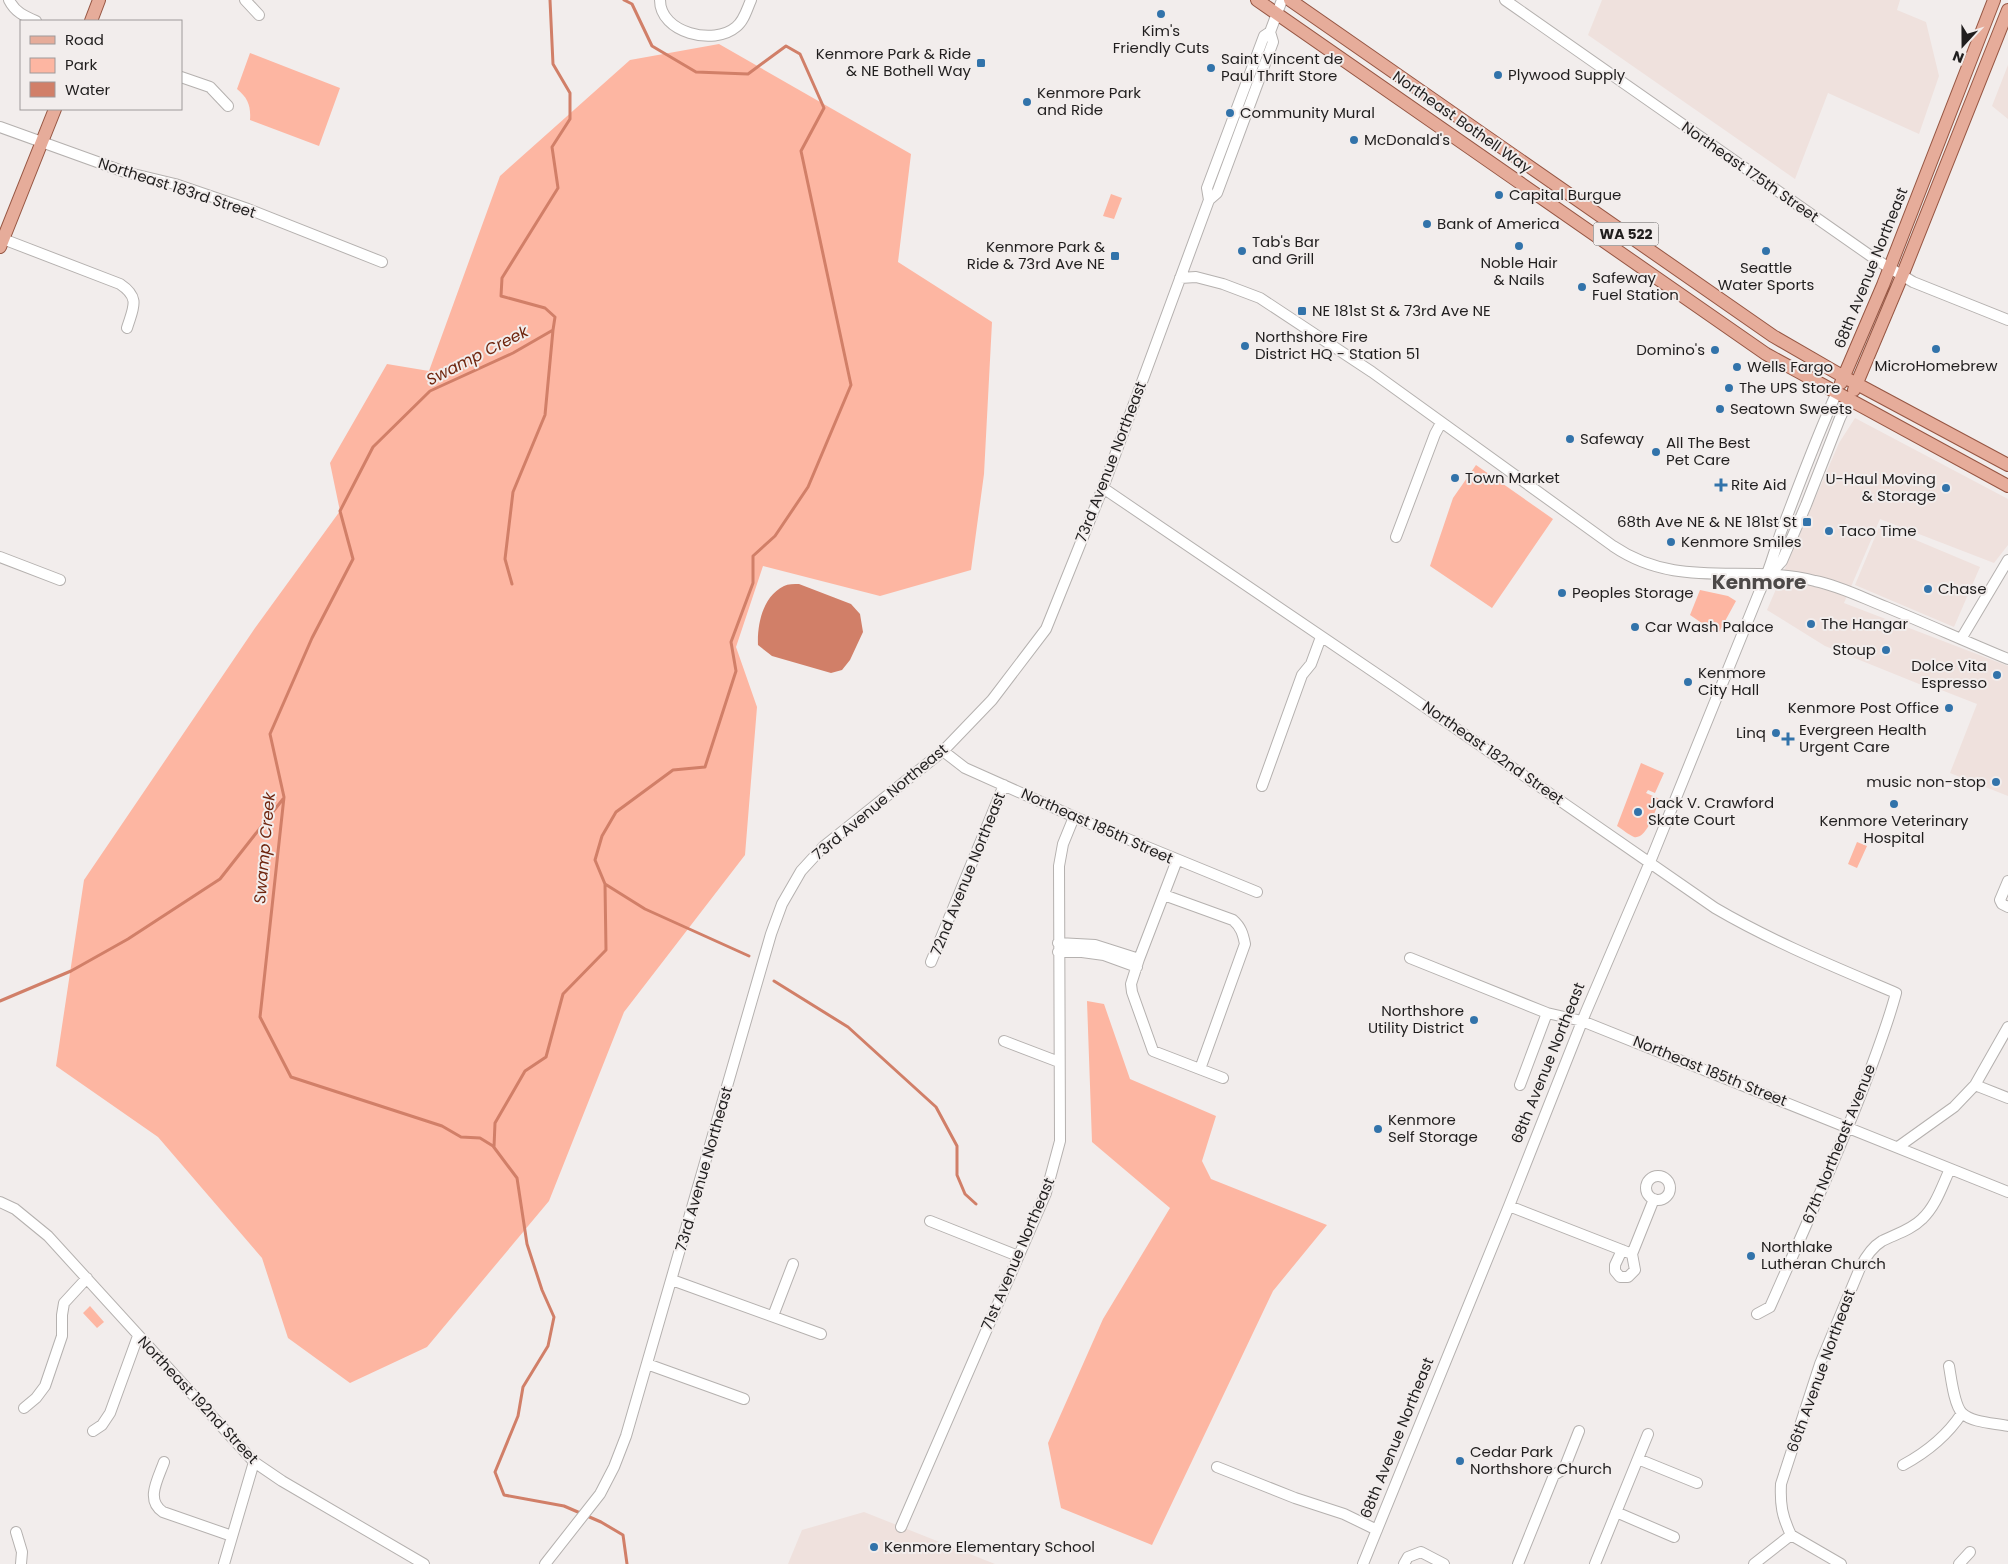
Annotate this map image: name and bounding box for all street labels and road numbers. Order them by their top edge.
street label: Northeast Bothell Way [1389,66,1536,178]
street label: Northeast 175th Street [1678,116,1823,227]
street label: Northeast 183rd Street [96,152,259,223]
street label: 68th Avenue Northeast [1829,184,1912,351]
road number: WA 522 [1594,222,1658,245]
street label: 73rd Avenue Northeast [1070,378,1151,545]
street label: Northeast 182nd Street [1418,696,1568,809]
street label: 73rd Avenue Northeast [808,739,952,865]
street label: Northeast 185th Street [1018,783,1176,869]
street label: 72nd Avenue Northeast [925,789,1010,959]
street label: 68th Avenue Northeast [1506,979,1589,1146]
street label: Northeast 185th Street [1630,1030,1790,1111]
street label: 67th Northeast Avenue [1797,1061,1880,1227]
street label: 73rd Avenue Northeast [670,1084,737,1254]
street label: 71st Avenue Northeast [976,1174,1059,1333]
street label: 66th Avenue Northeast [1781,1286,1860,1455]
street label: Northeast 192nd Street [133,1331,263,1468]
street label: 68th Avenue Northeast [1355,1354,1438,1521]

